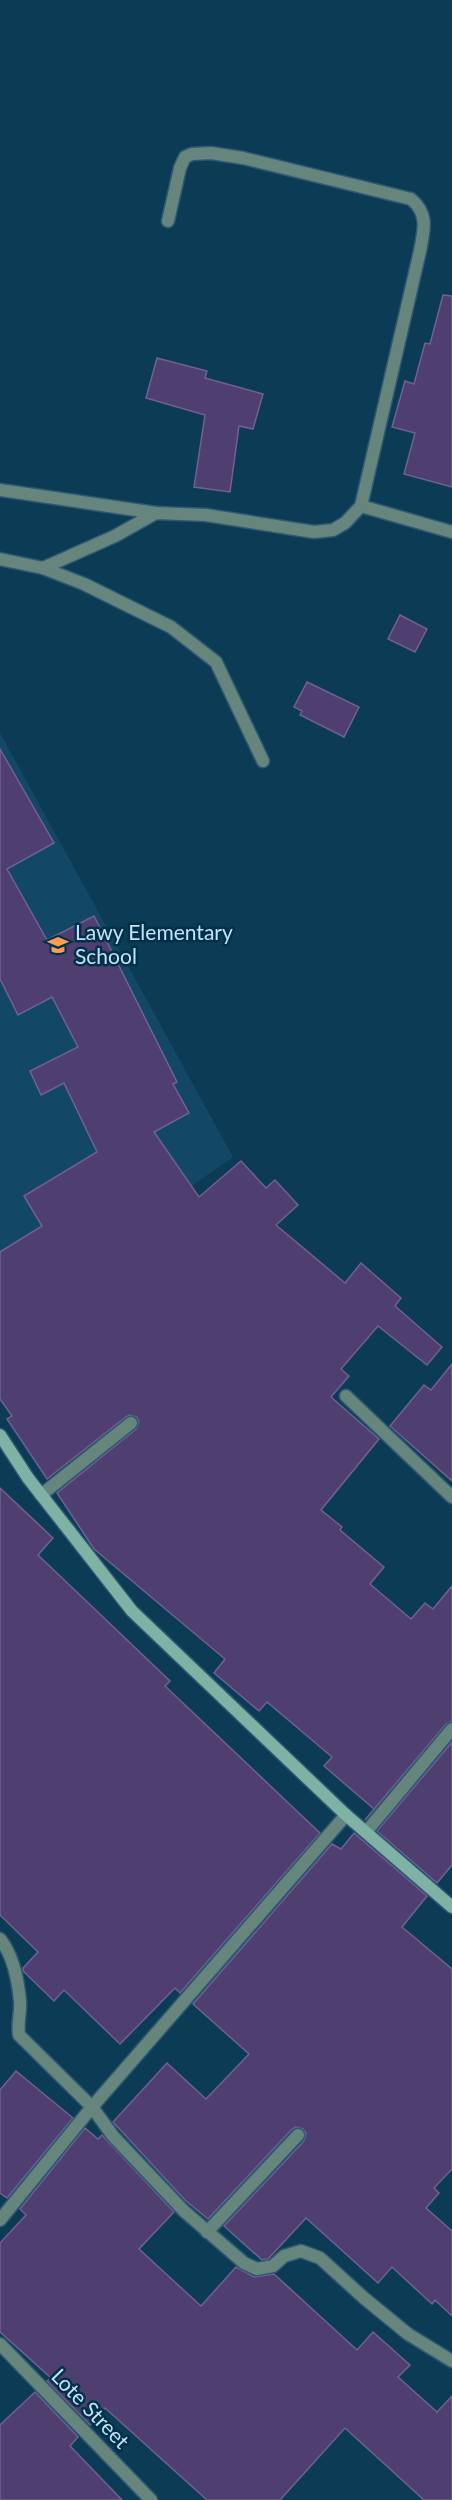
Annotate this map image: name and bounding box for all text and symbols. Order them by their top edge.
place label: Lawy Elementary School [75,919,233,968]
school or university icon: Lawy Elementary School [46,933,70,957]
street label: Lote Street [47,2363,135,2453]

